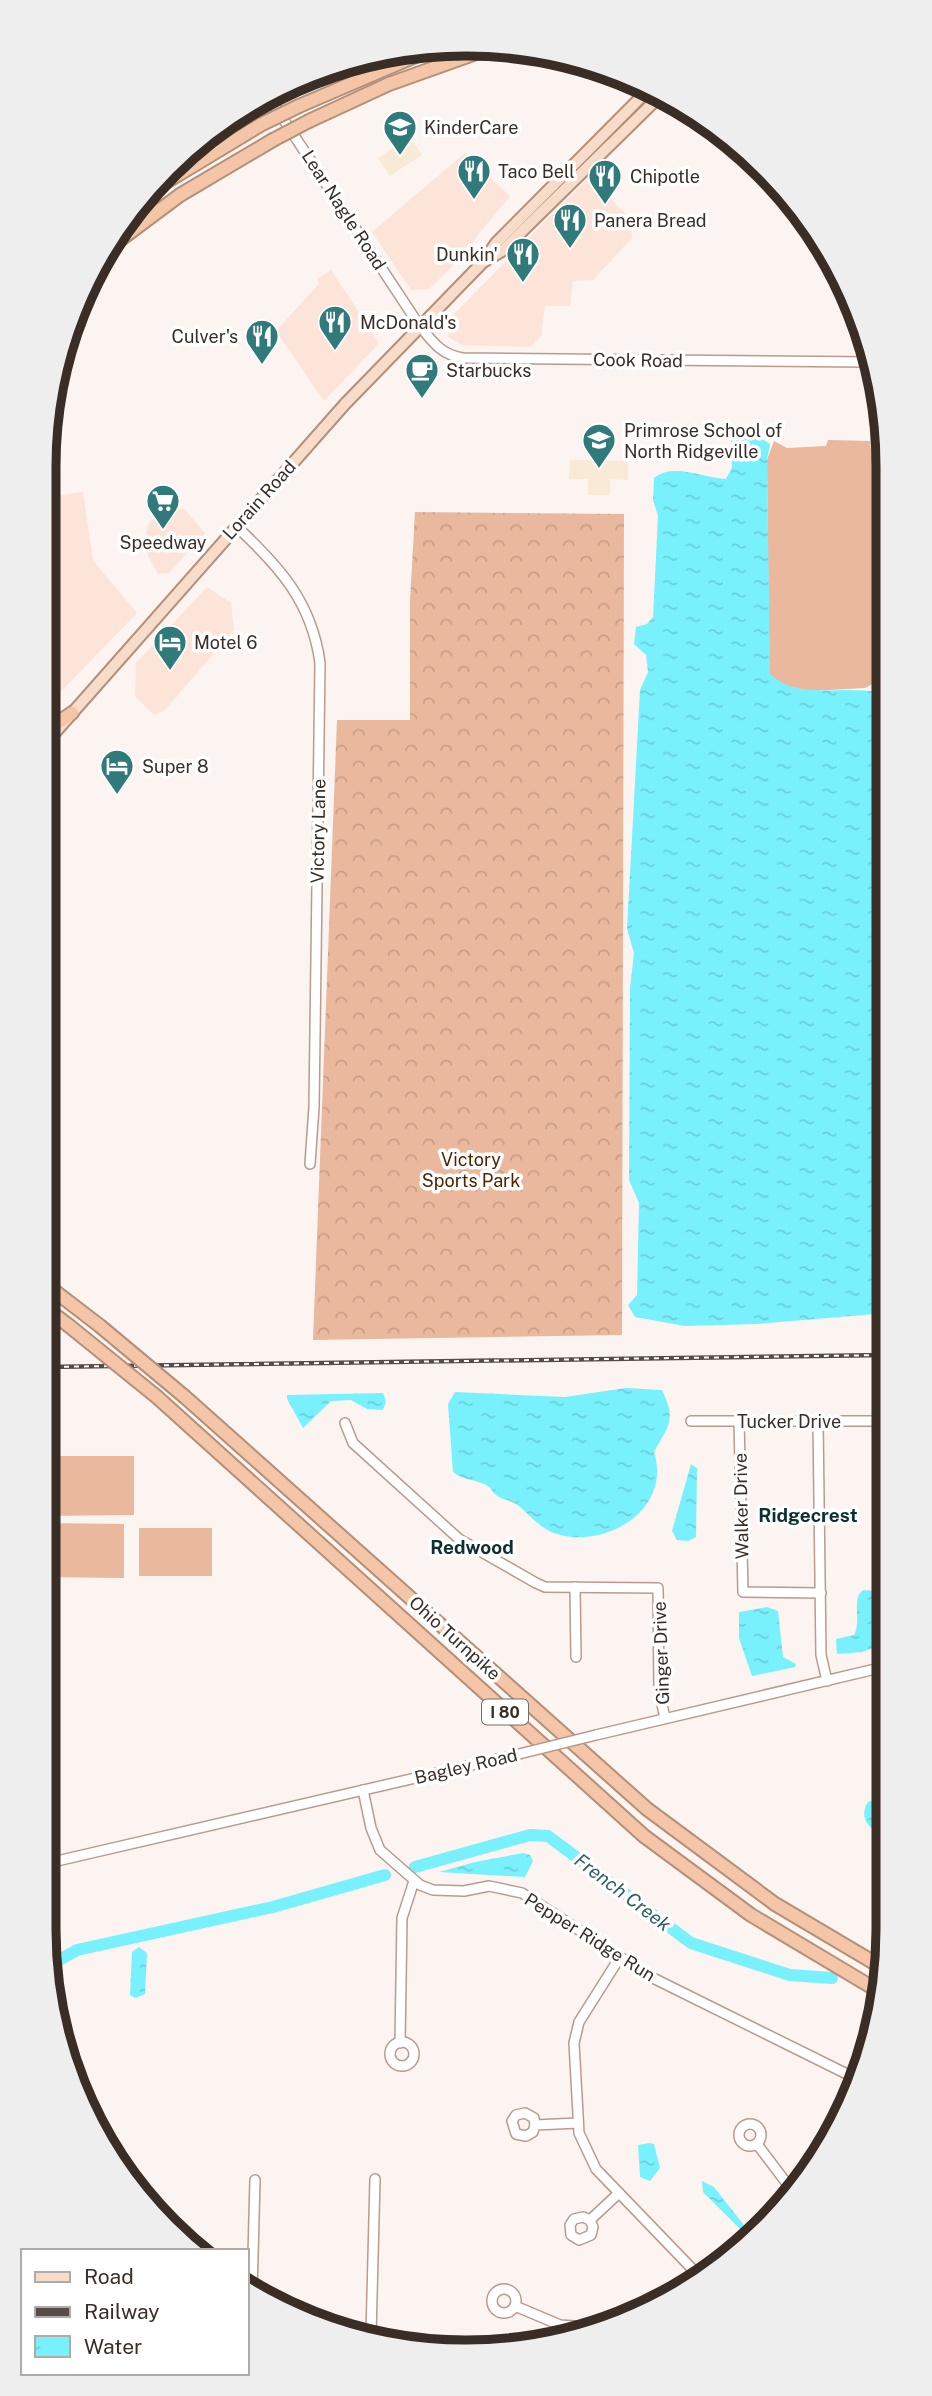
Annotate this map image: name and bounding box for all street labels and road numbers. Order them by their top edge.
street label: Lear Nagle Road [298,146,390,274]
street label: Cook Road [593,349,683,371]
street label: Lorain Road [218,456,300,544]
street label: Victory Lane [307,778,329,884]
street label: Tucker Drive [737,1411,841,1432]
street label: Walker Drive [730,1453,752,1559]
street label: Ohio Turnpike [405,1592,505,1684]
street label: Ginger Drive [649,1601,673,1705]
road number: I 80 [482,1700,528,1724]
street label: Bagley Road [413,1744,519,1788]
street label: Pepper Ridge Run [521,1888,659,1986]

